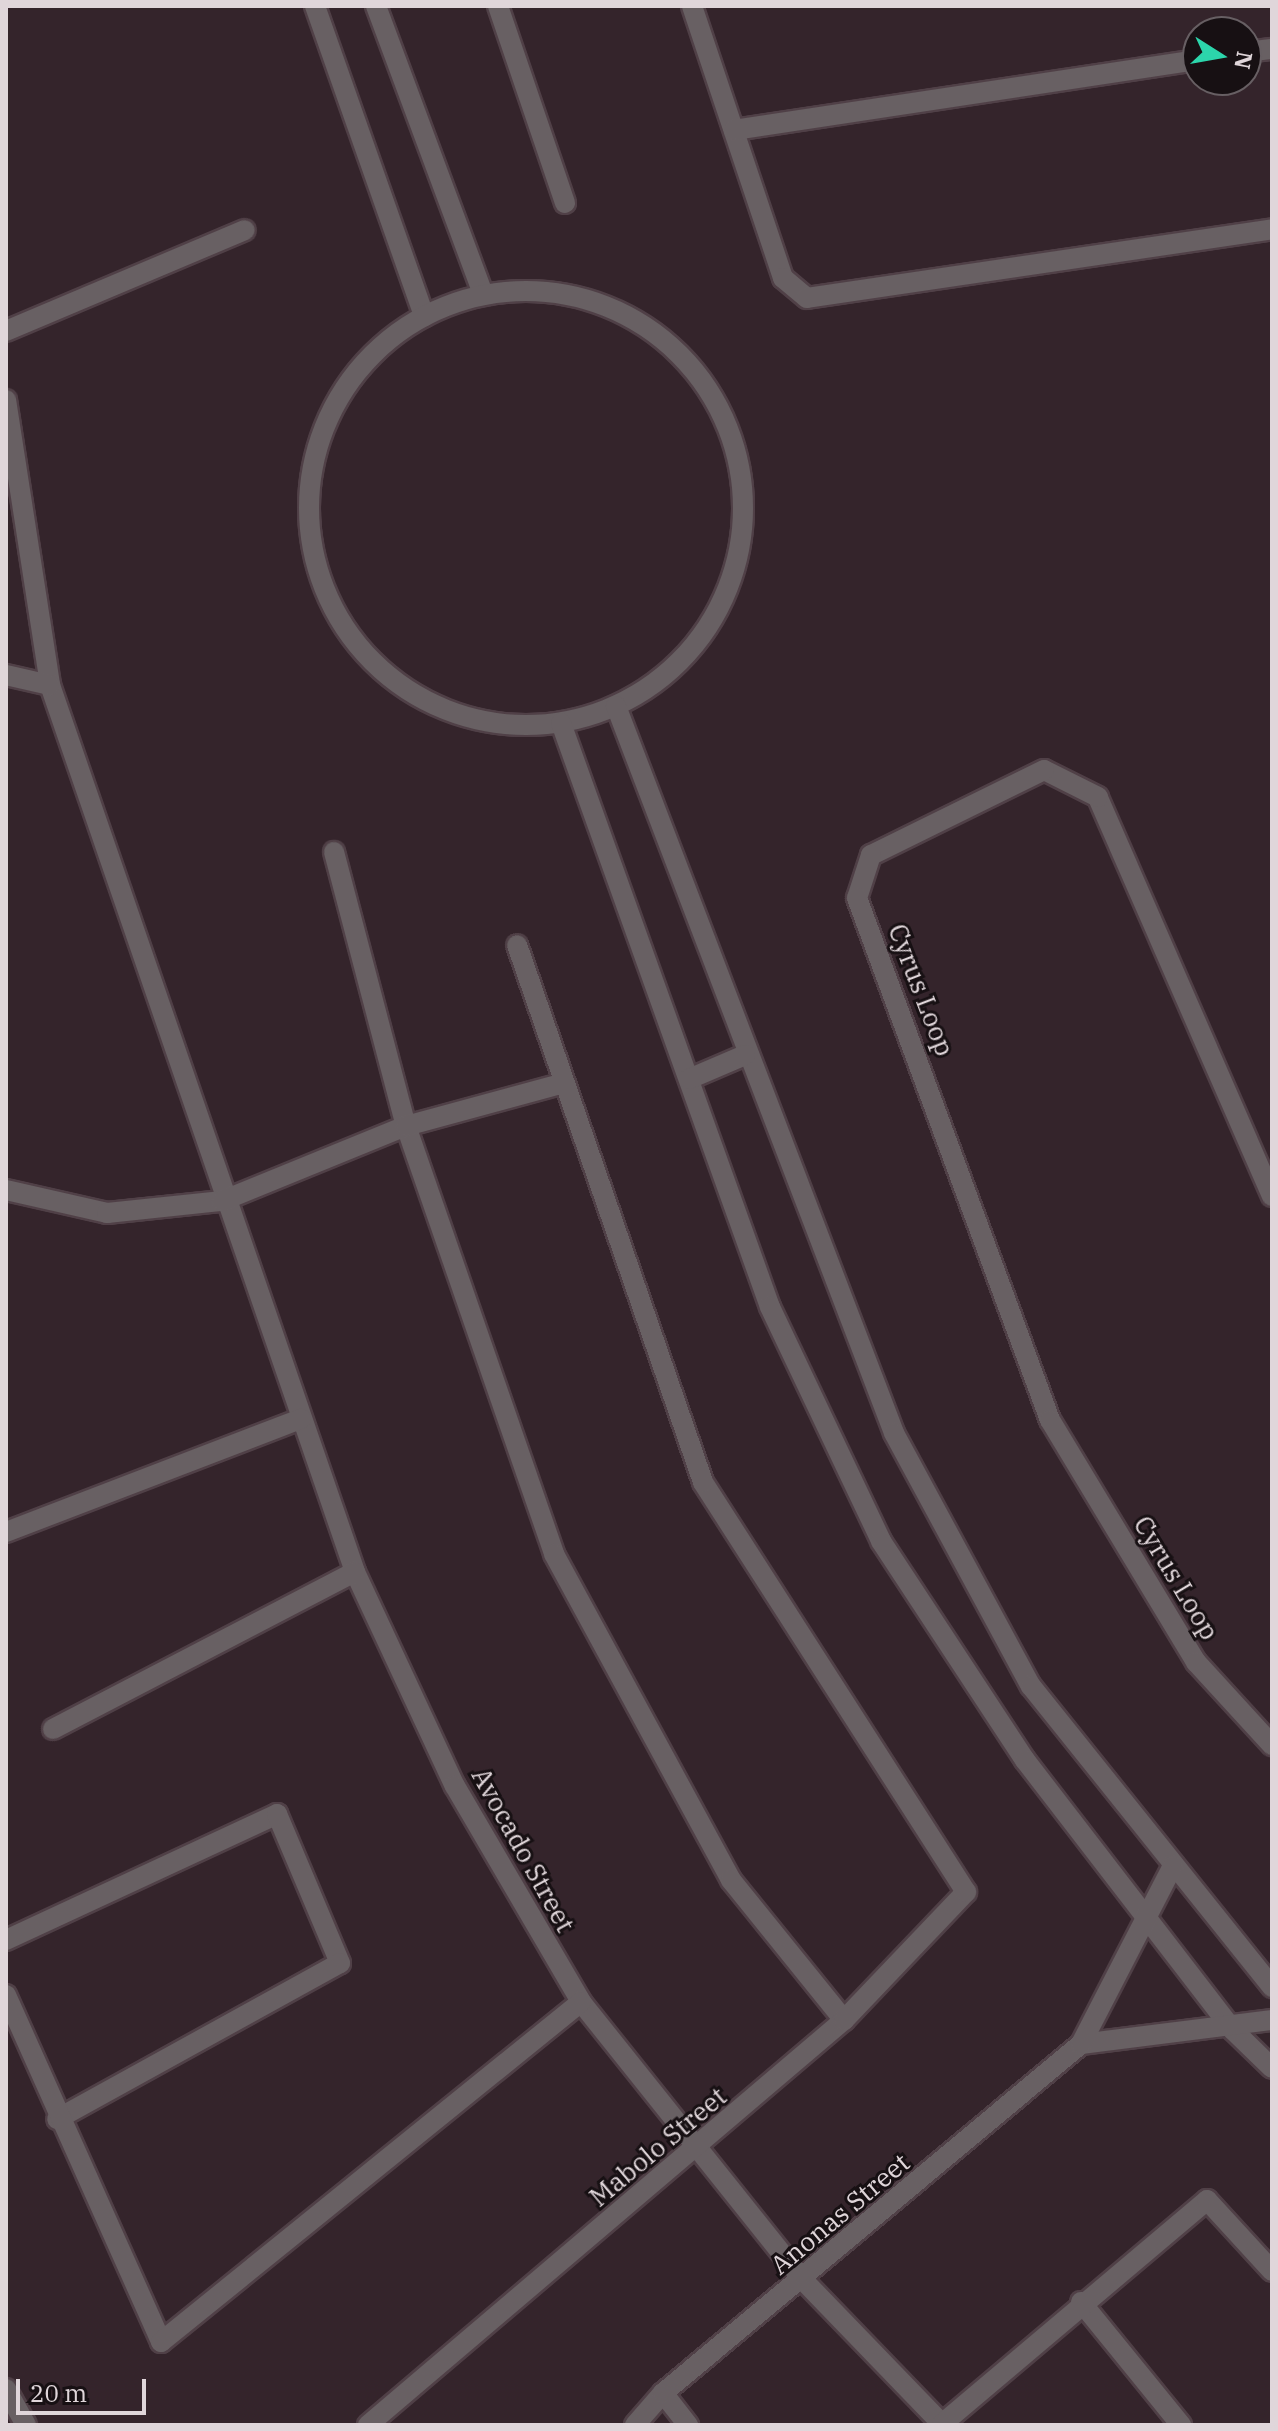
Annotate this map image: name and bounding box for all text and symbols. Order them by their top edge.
north arrow [1182,16,1262,96]
text: N [1228,49,1260,72]
street label: Cyrus Loop [882,920,960,1060]
street label: Cyrus Loop [1127,1511,1225,1645]
street label: Avocado Street [465,1762,581,1938]
street label: Mabolo Street [583,2081,733,2213]
street label: Anonas Street [764,2147,916,2281]
scale bar [20,2363,150,2413]
text: 20 m [30,2377,87,2409]

